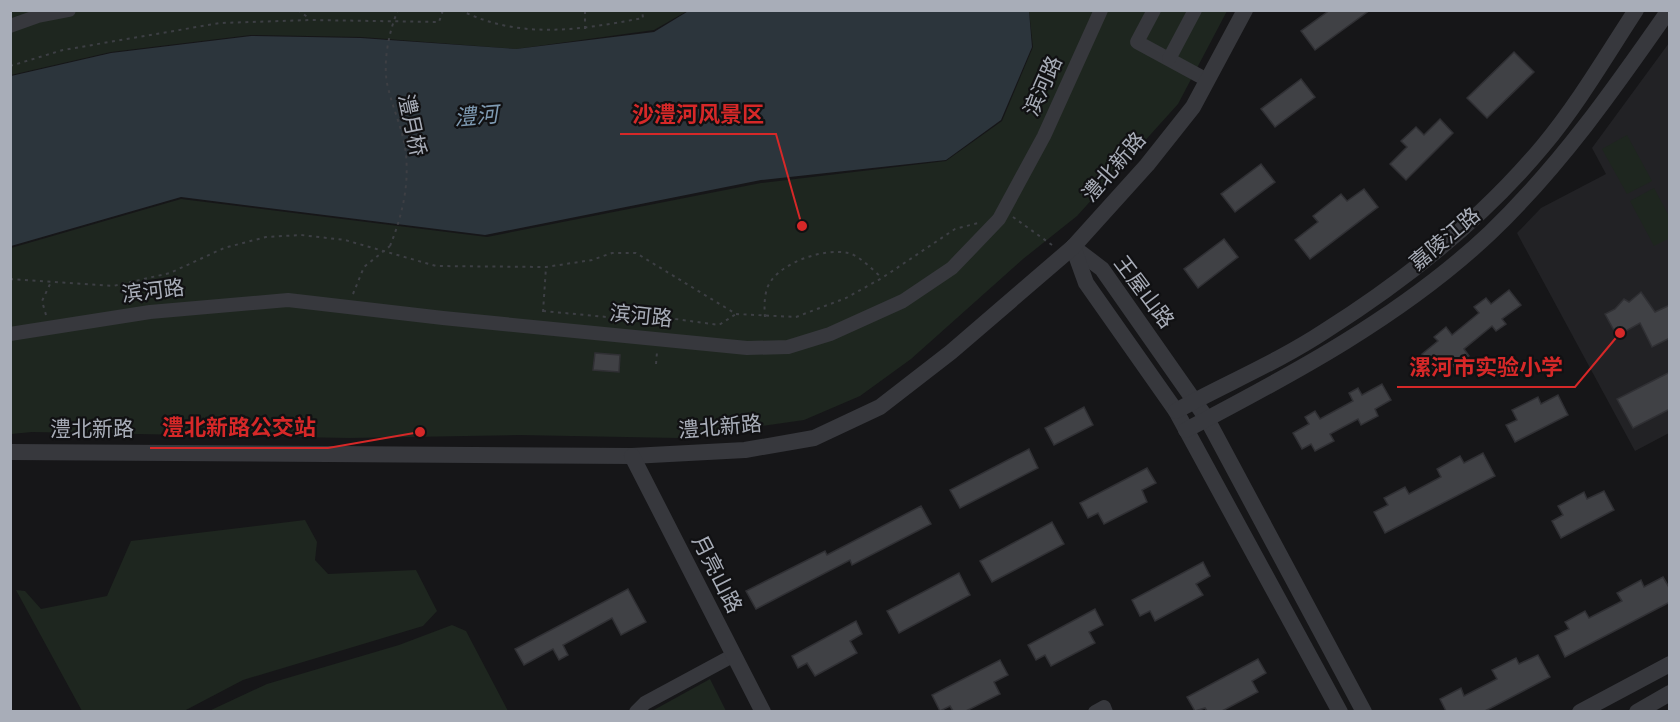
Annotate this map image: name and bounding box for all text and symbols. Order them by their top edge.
street label: 滨河路 [1018,52,1068,120]
street label: 澧月桥 [393,91,431,159]
callout: 沙澧河风景区 [620,94,776,134]
water label: 澧河 [453,100,503,131]
text: 沙澧河风景区 [632,101,764,128]
street label: 澧北新路 [1077,127,1151,207]
street label: 嘉陵江路 [1404,202,1486,276]
street label: 王屋山路 [1108,251,1180,333]
street label: 滨河路 [120,274,186,308]
street label: 滨河路 [608,300,674,332]
callout: 漯河市实验小学 [1397,347,1575,387]
text: 漯河市实验小学 [1409,354,1563,381]
callout: 澧北新路公交站 [150,408,328,448]
street label: 澧北新路 [677,410,763,444]
text: 澧北新路公交站 [162,414,316,441]
street label: 澧北新路 [50,416,134,442]
street label: 月亮山路 [686,531,748,617]

